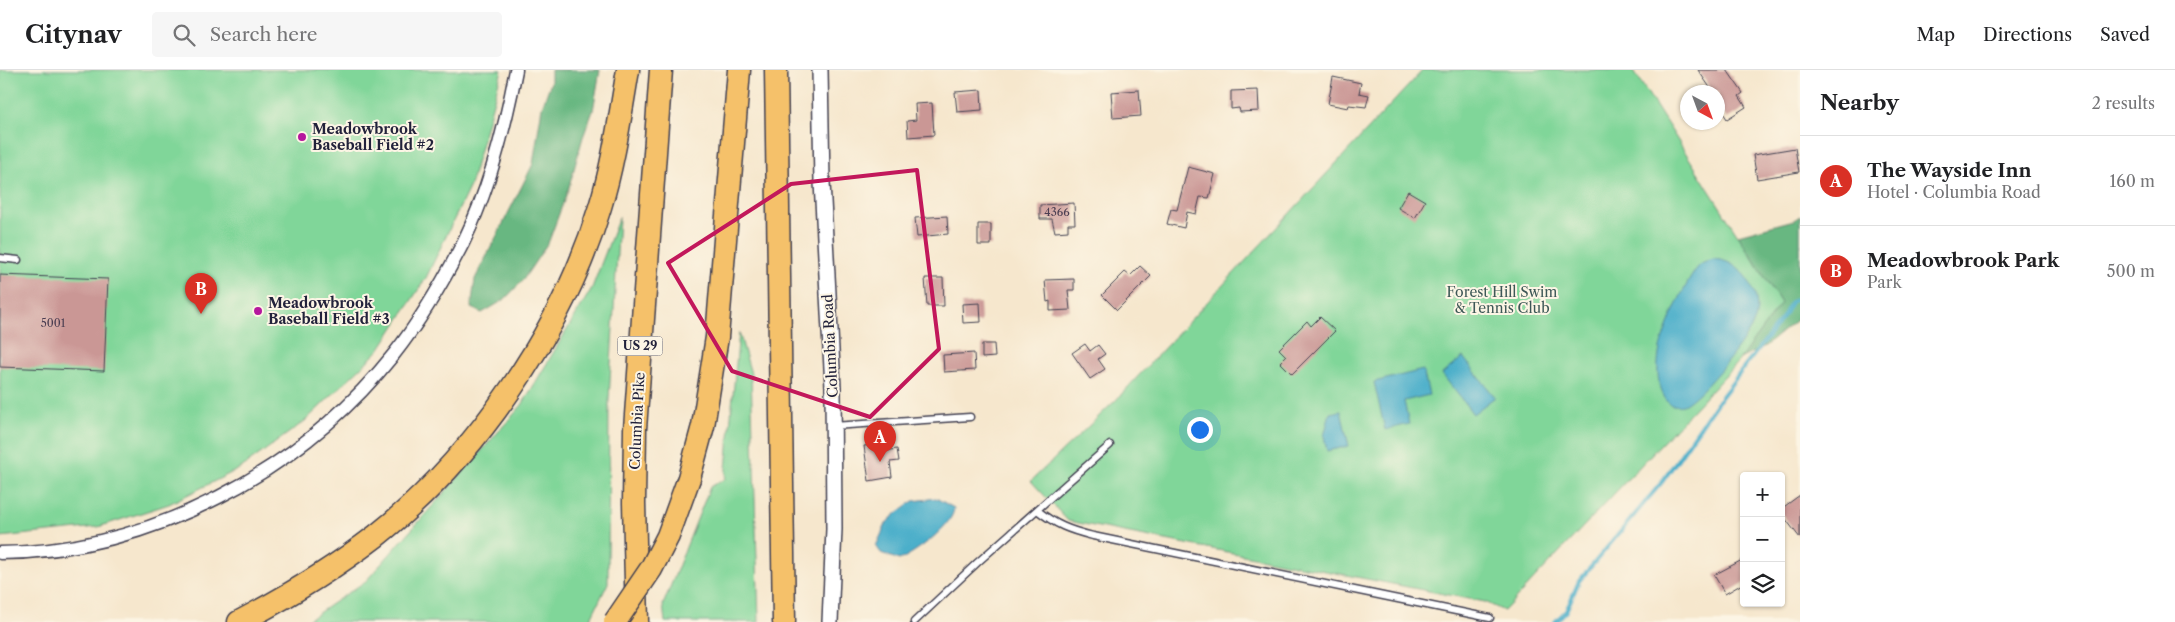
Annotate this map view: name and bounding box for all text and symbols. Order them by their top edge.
search box [152,12,502,57]
text: Citynav [25,20,122,49]
icon: search [170,21,198,49]
text: Search here [210,23,317,46]
text: Map [1916,24,1955,46]
text: Directions [1983,24,2072,46]
text: Saved [2100,24,2150,46]
north arrow [1680,85,1725,130]
text: Nearby [1820,90,1899,115]
text: 2 results [2092,93,2155,113]
place label: Meadowbrook Baseball Field #2 [312,120,434,154]
marker: Meadowbrook Baseball Field #2 [296,131,308,143]
text: The Wayside Inn [1867,159,2032,182]
text: A [1830,171,1842,191]
text: 160 m [2110,171,2155,191]
text: Hotel · Columbia Road [1867,182,2041,202]
house number: 4366 [1044,205,1070,219]
text: Meadowbrook Park [1867,249,2059,272]
text: B [1830,261,1842,281]
text: 500 m [2107,261,2155,281]
text: Park [1867,272,1902,292]
pin: B [185,273,217,314]
park label: Forest Hill Swim & Tennis Club [1447,283,1557,317]
street label: Columbia Road [818,293,842,398]
place label: Meadowbrook Baseball Field #3 [268,294,390,328]
marker: Meadowbrook Baseball Field #3 [252,305,264,317]
house number: 5001 [41,316,66,330]
road number: US 29 [618,336,662,356]
street label: Columbia Pike [625,372,649,470]
your location [1187,417,1213,443]
pin: A [864,421,896,462]
map controls [1740,472,1785,607]
button: + [1740,472,1785,517]
button: − [1740,517,1785,562]
button: layers [1740,562,1785,607]

